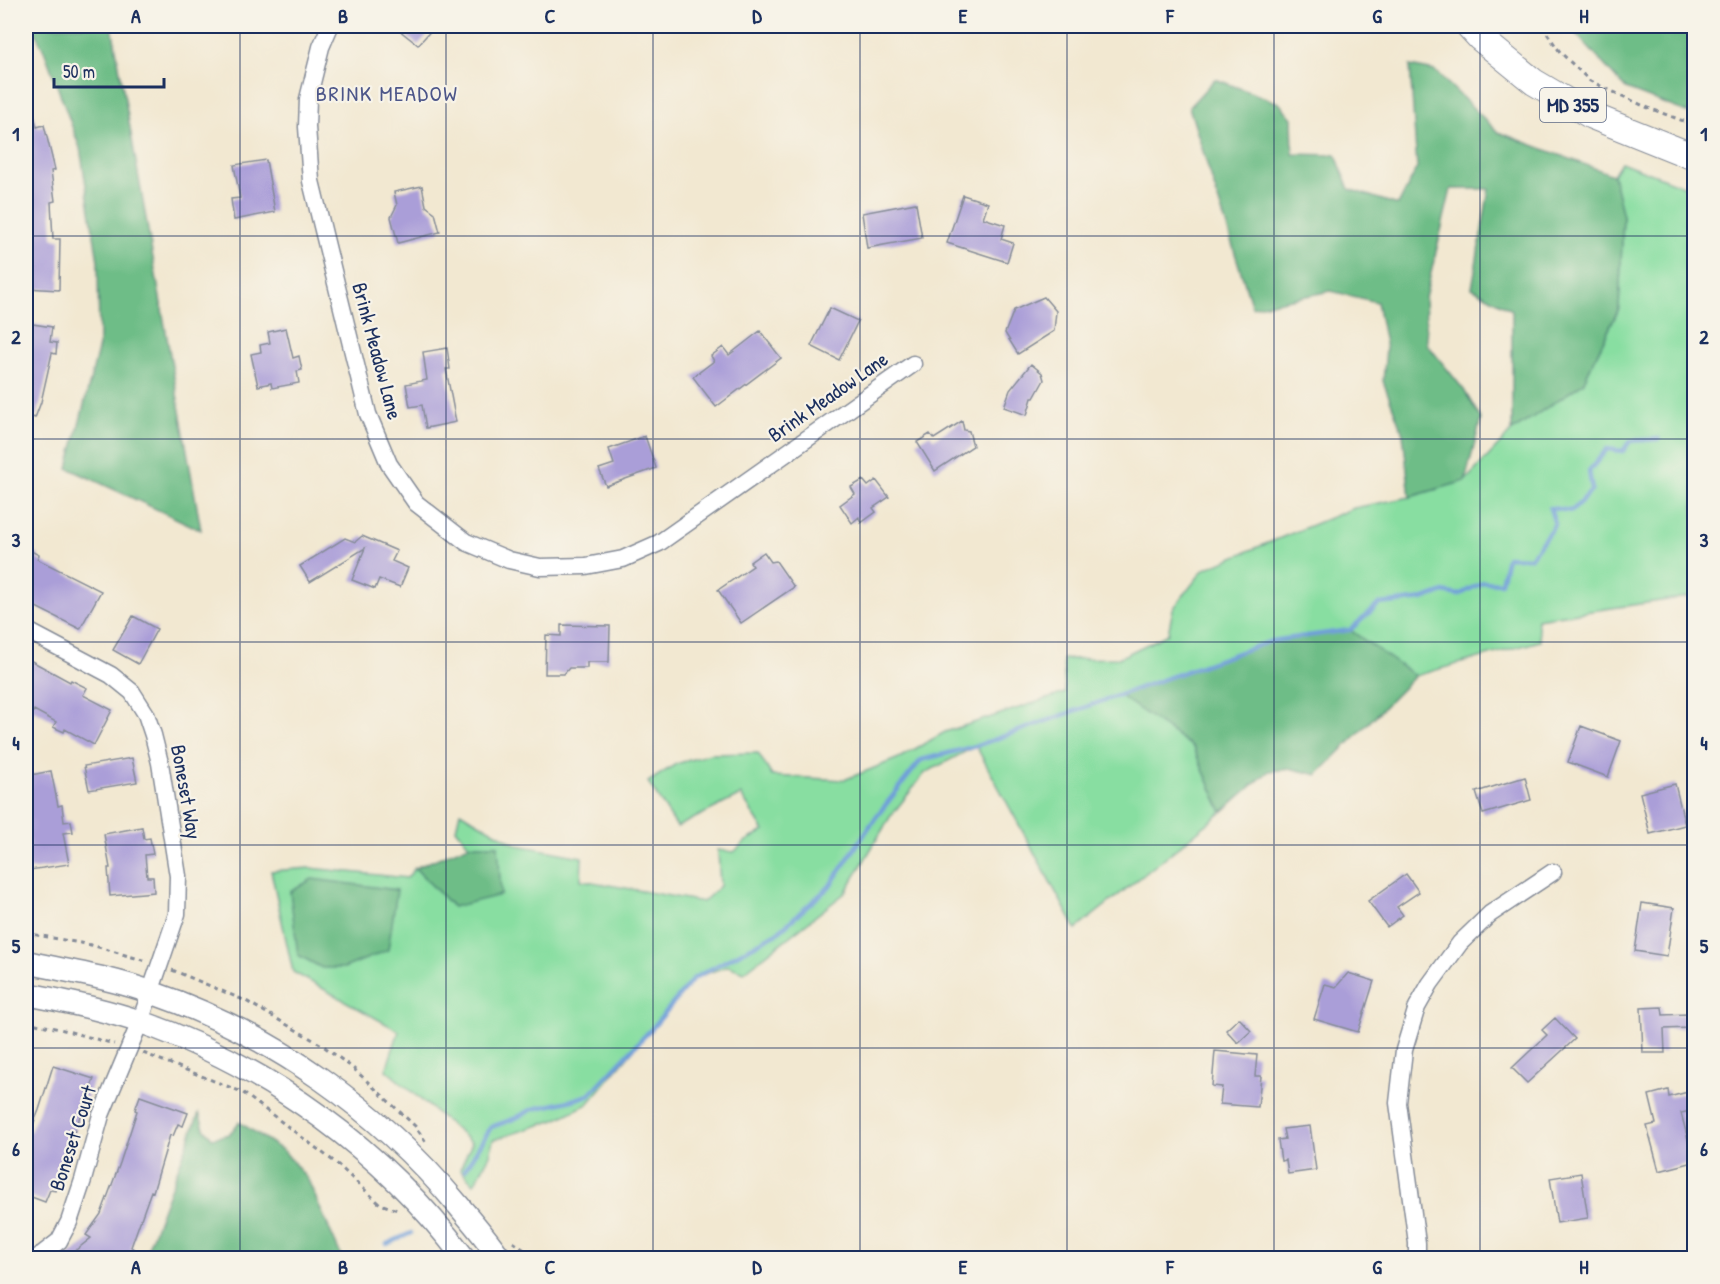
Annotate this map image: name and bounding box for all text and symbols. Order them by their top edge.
text: A [131,2,141,29]
text: B [338,2,348,29]
text: C [545,2,556,29]
text: D [752,2,762,29]
text: E [959,2,968,29]
text: F [1165,2,1175,29]
text: G [1372,2,1382,29]
text: H [1579,2,1589,29]
scale bar [54,51,164,89]
text: 50 m [63,59,95,84]
district label: BRINK MEADOW [316,78,458,108]
road number: MD 355 [1540,88,1606,122]
text: 1 [12,120,20,147]
text: 1 [1700,120,1708,147]
street label: Brink Meadow Lane [345,279,410,423]
text: 2 [11,323,21,350]
text: 2 [1699,323,1709,350]
street label: Brink Meadow Lane [762,344,894,449]
text: 3 [12,526,21,553]
text: 3 [1700,526,1709,553]
text: 4 [12,729,20,756]
text: 4 [1700,729,1708,756]
street label: Boneset Way [164,742,209,842]
text: 5 [12,932,21,959]
text: 5 [1700,932,1709,959]
street label: Boneset Court [42,1081,103,1194]
text: 6 [12,1135,20,1162]
text: 6 [1700,1135,1708,1162]
text: A [131,1253,141,1280]
text: B [338,1253,348,1280]
text: C [545,1253,556,1280]
text: D [752,1253,762,1280]
text: E [959,1253,968,1280]
text: F [1165,1253,1175,1280]
text: G [1372,1253,1382,1280]
text: H [1579,1253,1589,1280]

